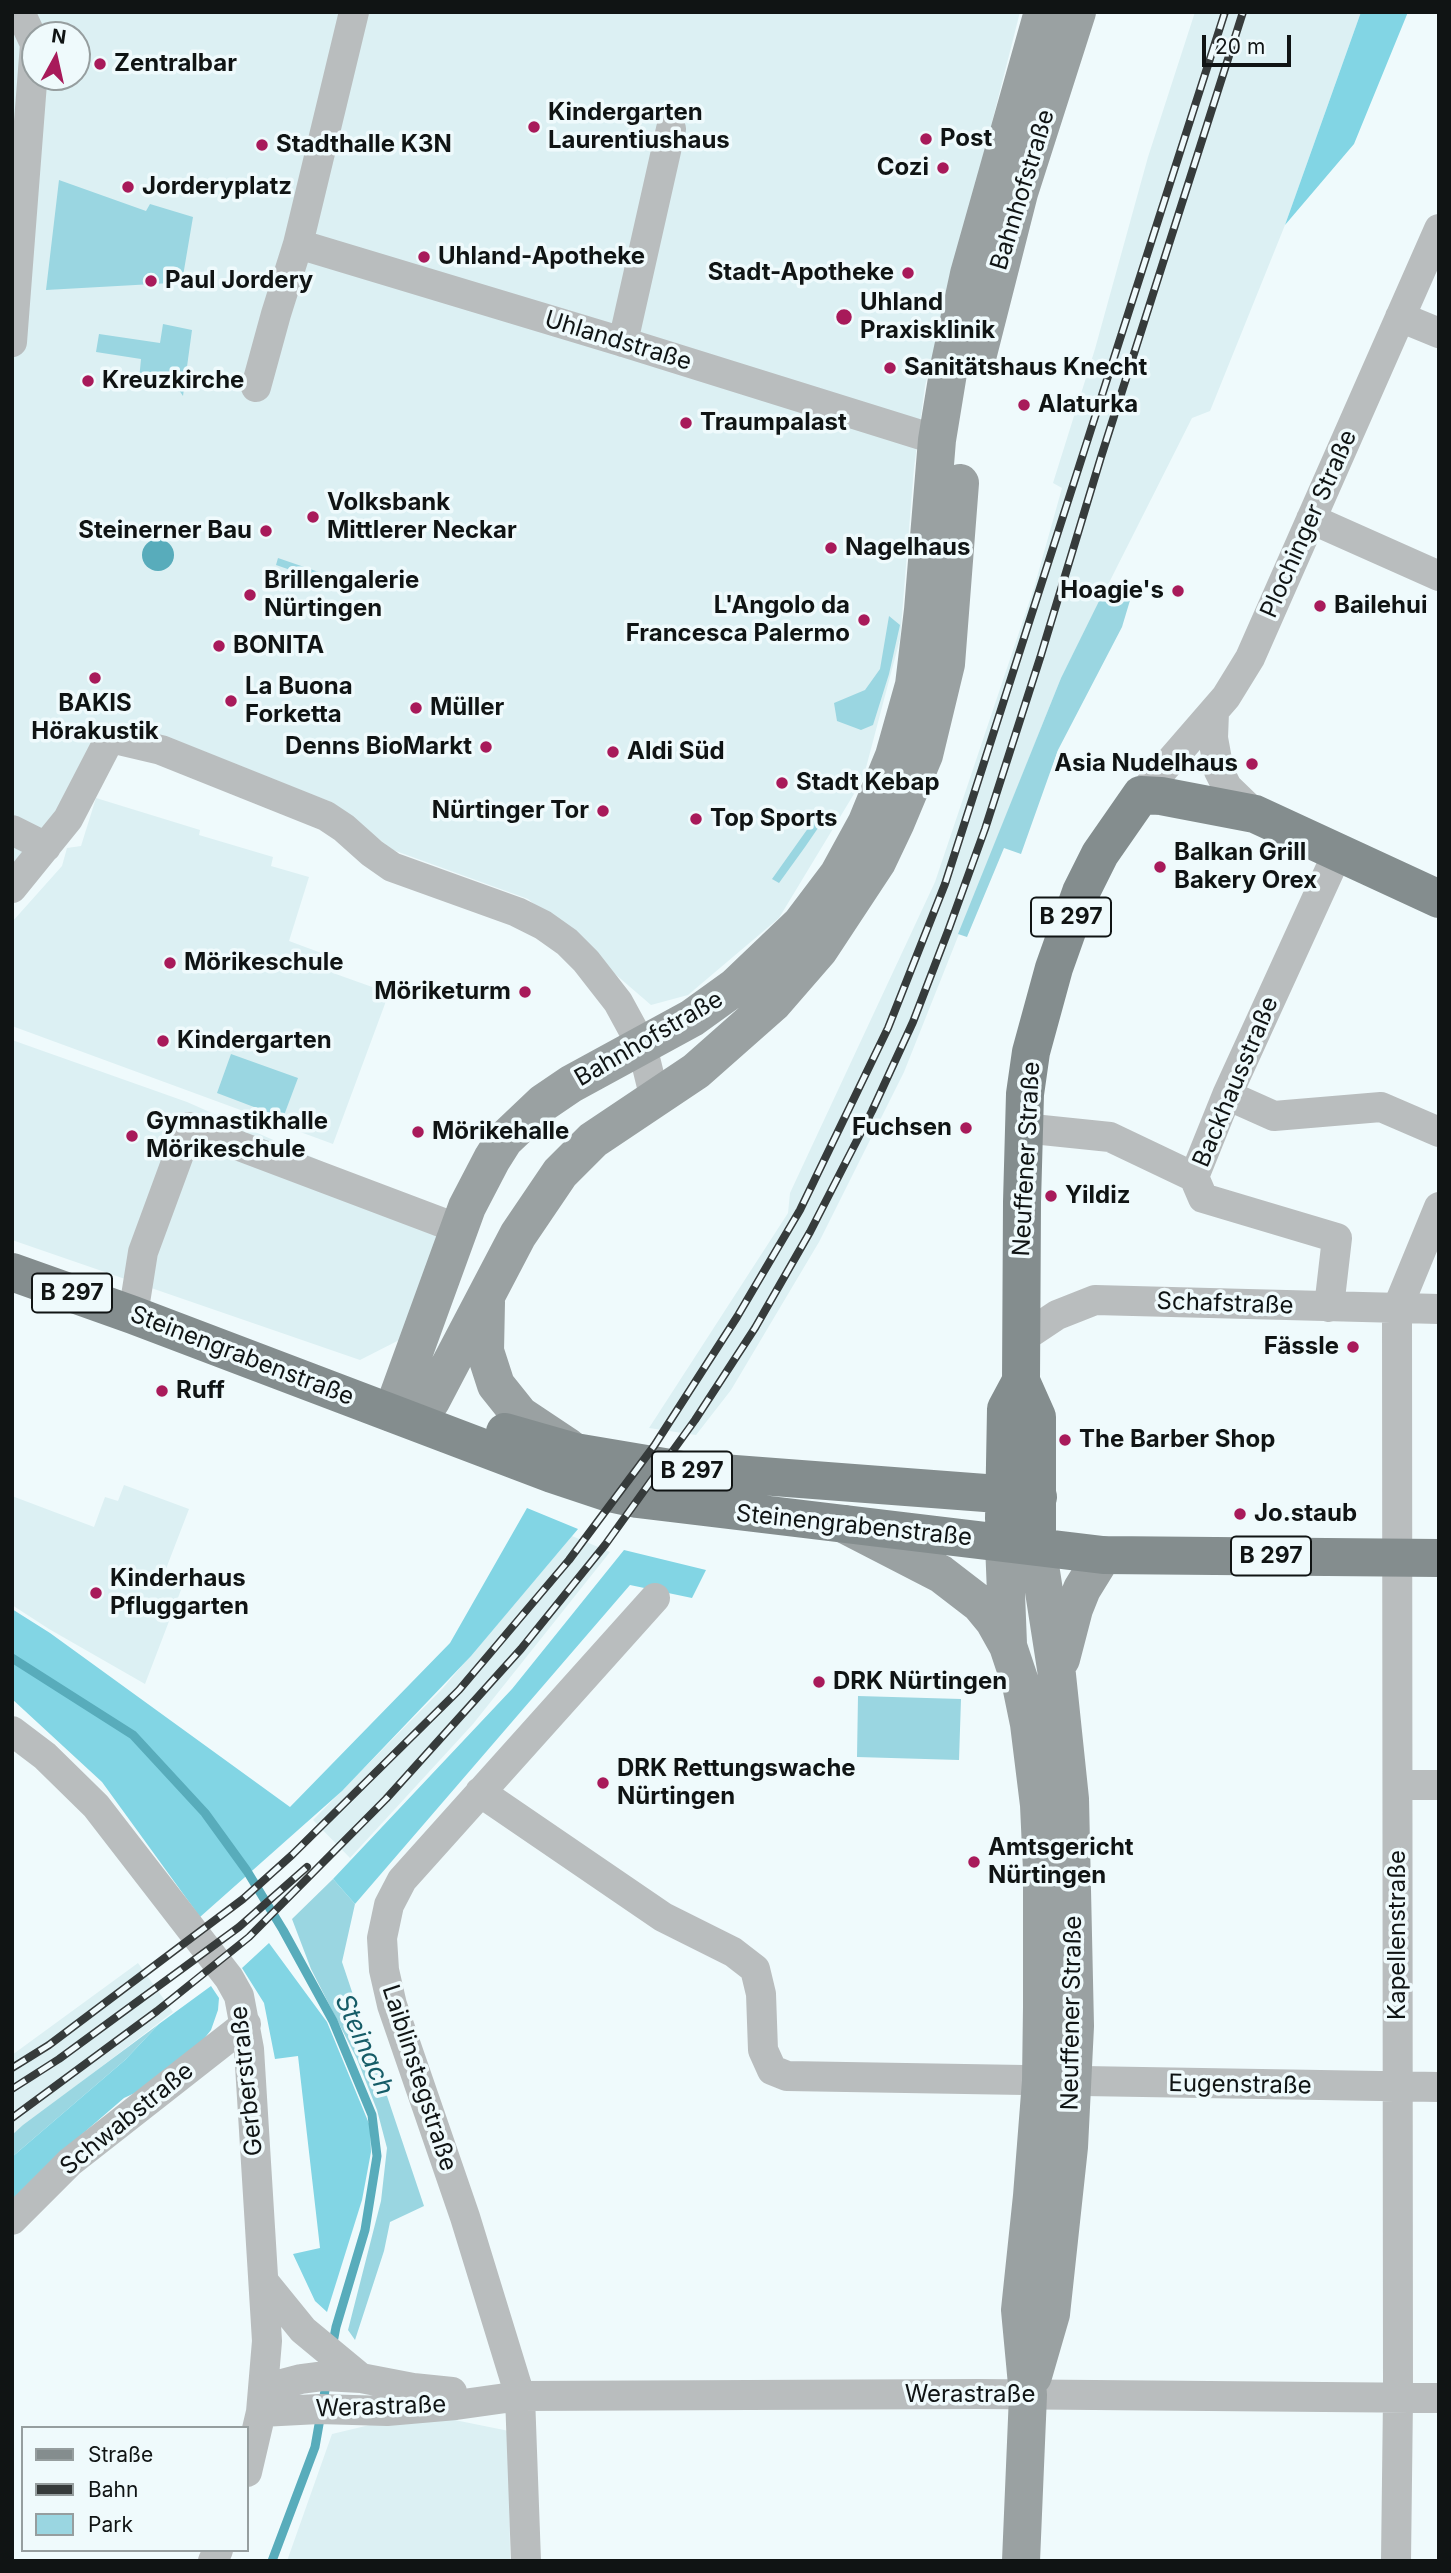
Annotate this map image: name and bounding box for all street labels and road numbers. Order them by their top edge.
street label: Bahnhofstraße [985,106,1061,274]
street label: Uhlandstraße [541,305,695,377]
street label: Plochinger Straße [1255,426,1363,622]
road number: B 297 [1031,898,1111,936]
street label: Bahnhofstraße [570,985,728,1093]
street label: Backhausstraße [1187,992,1285,1172]
street label: Neuffener Straße [1008,1061,1046,1257]
road number: B 297 [32,1274,112,1312]
street label: Schafstraße [1156,1287,1294,1321]
street label: Steinengrabenstraße [126,1300,358,1412]
road number: B 297 [652,1452,732,1490]
street label: Steinengrabenstraße [735,1499,973,1553]
road number: B 297 [1231,1536,1311,1576]
street label: Kapellenstraße [1384,1850,1412,2020]
street label: Neuffener Straße [1056,1915,1088,2111]
street label: Laiblinstegstraße [375,1981,463,2175]
street label: Gerberstraße [225,2004,269,2158]
street label: Schwabstraße [55,2057,199,2181]
street label: Eugenstraße [1168,2069,1312,2101]
street label: Werastraße [905,2381,1035,2409]
street label: Werastraße [315,2390,447,2424]

